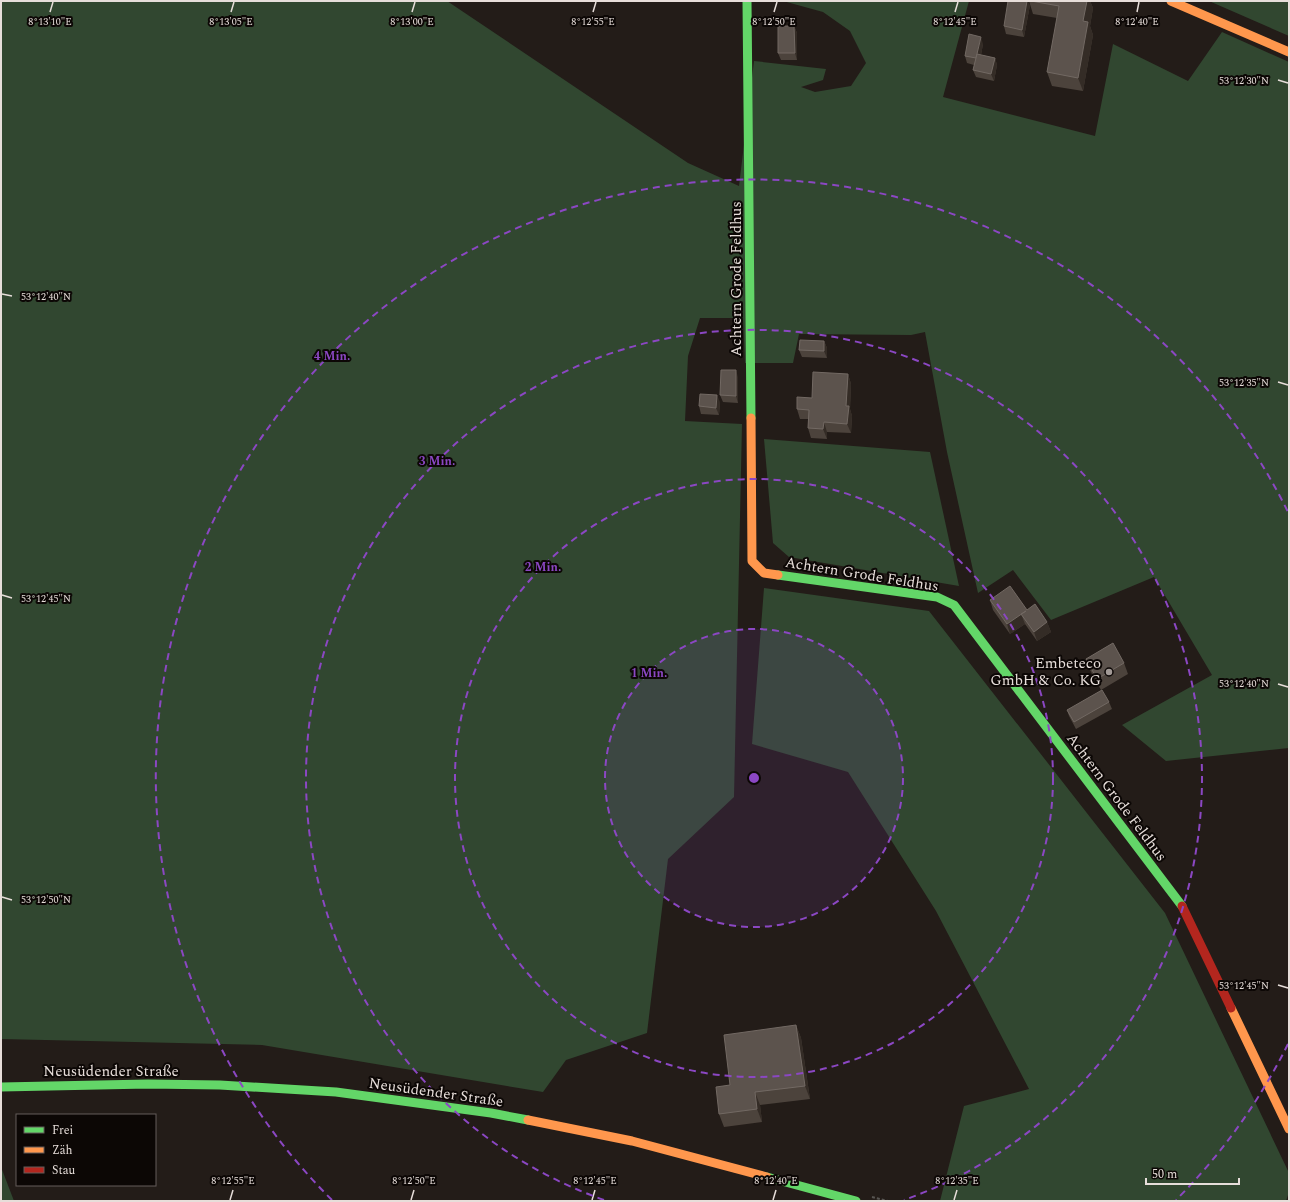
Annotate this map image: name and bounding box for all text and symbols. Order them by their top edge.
text: 8°13'10"E [28,14,72,30]
text: 8°13'05"E [209,14,253,30]
text: 8°13'00"E [390,14,434,30]
text: 8°12'55"E [571,14,615,30]
text: 8°12'50"E [752,14,796,30]
text: 8°12'45"E [933,14,977,30]
text: 8°12'40"E [1115,14,1159,30]
text: 53°12'30"N [1219,73,1269,89]
street label: Achtern Grode Feldhus [725,201,748,357]
text: 53°12'40"N [21,289,71,305]
text: 4 Min. [314,347,350,366]
text: 53°12'35"N [1219,375,1269,391]
text: 3 Min. [419,452,455,471]
street label: Achtern Grode Feldhus [783,551,940,598]
text: 2 Min. [525,558,561,577]
text: 53°12'45"N [21,591,71,607]
place label: Embeteco GmbH & Co. KG [990,652,1101,692]
text: 1 Min. [631,664,667,683]
marker: Embeteco GmbH & Co. KG [1104,667,1114,677]
text: 53°12'40"N [1219,676,1269,692]
street label: Achtern Grode Feldhus [1061,728,1173,866]
centre of rings [747,771,761,785]
text: 53°12'50"N [21,892,71,908]
text: 53°12'45"N [1219,978,1269,994]
street label: Neusüdender Straße [43,1060,179,1083]
street label: Neusüdender Straße [367,1072,505,1113]
legend [16,1114,156,1186]
text: Frei [52,1121,74,1140]
text: Zäh [52,1141,73,1160]
scale bar [1146,1160,1239,1186]
text: Stau [52,1161,76,1180]
text: 50 m [1152,1165,1177,1184]
text: 8°12'55"E [211,1173,255,1189]
text: 8°12'50"E [392,1173,436,1189]
text: 8°12'45"E [573,1173,617,1189]
text: 8°12'40"E [754,1173,798,1189]
text: 8°12'35"E [935,1173,979,1189]

